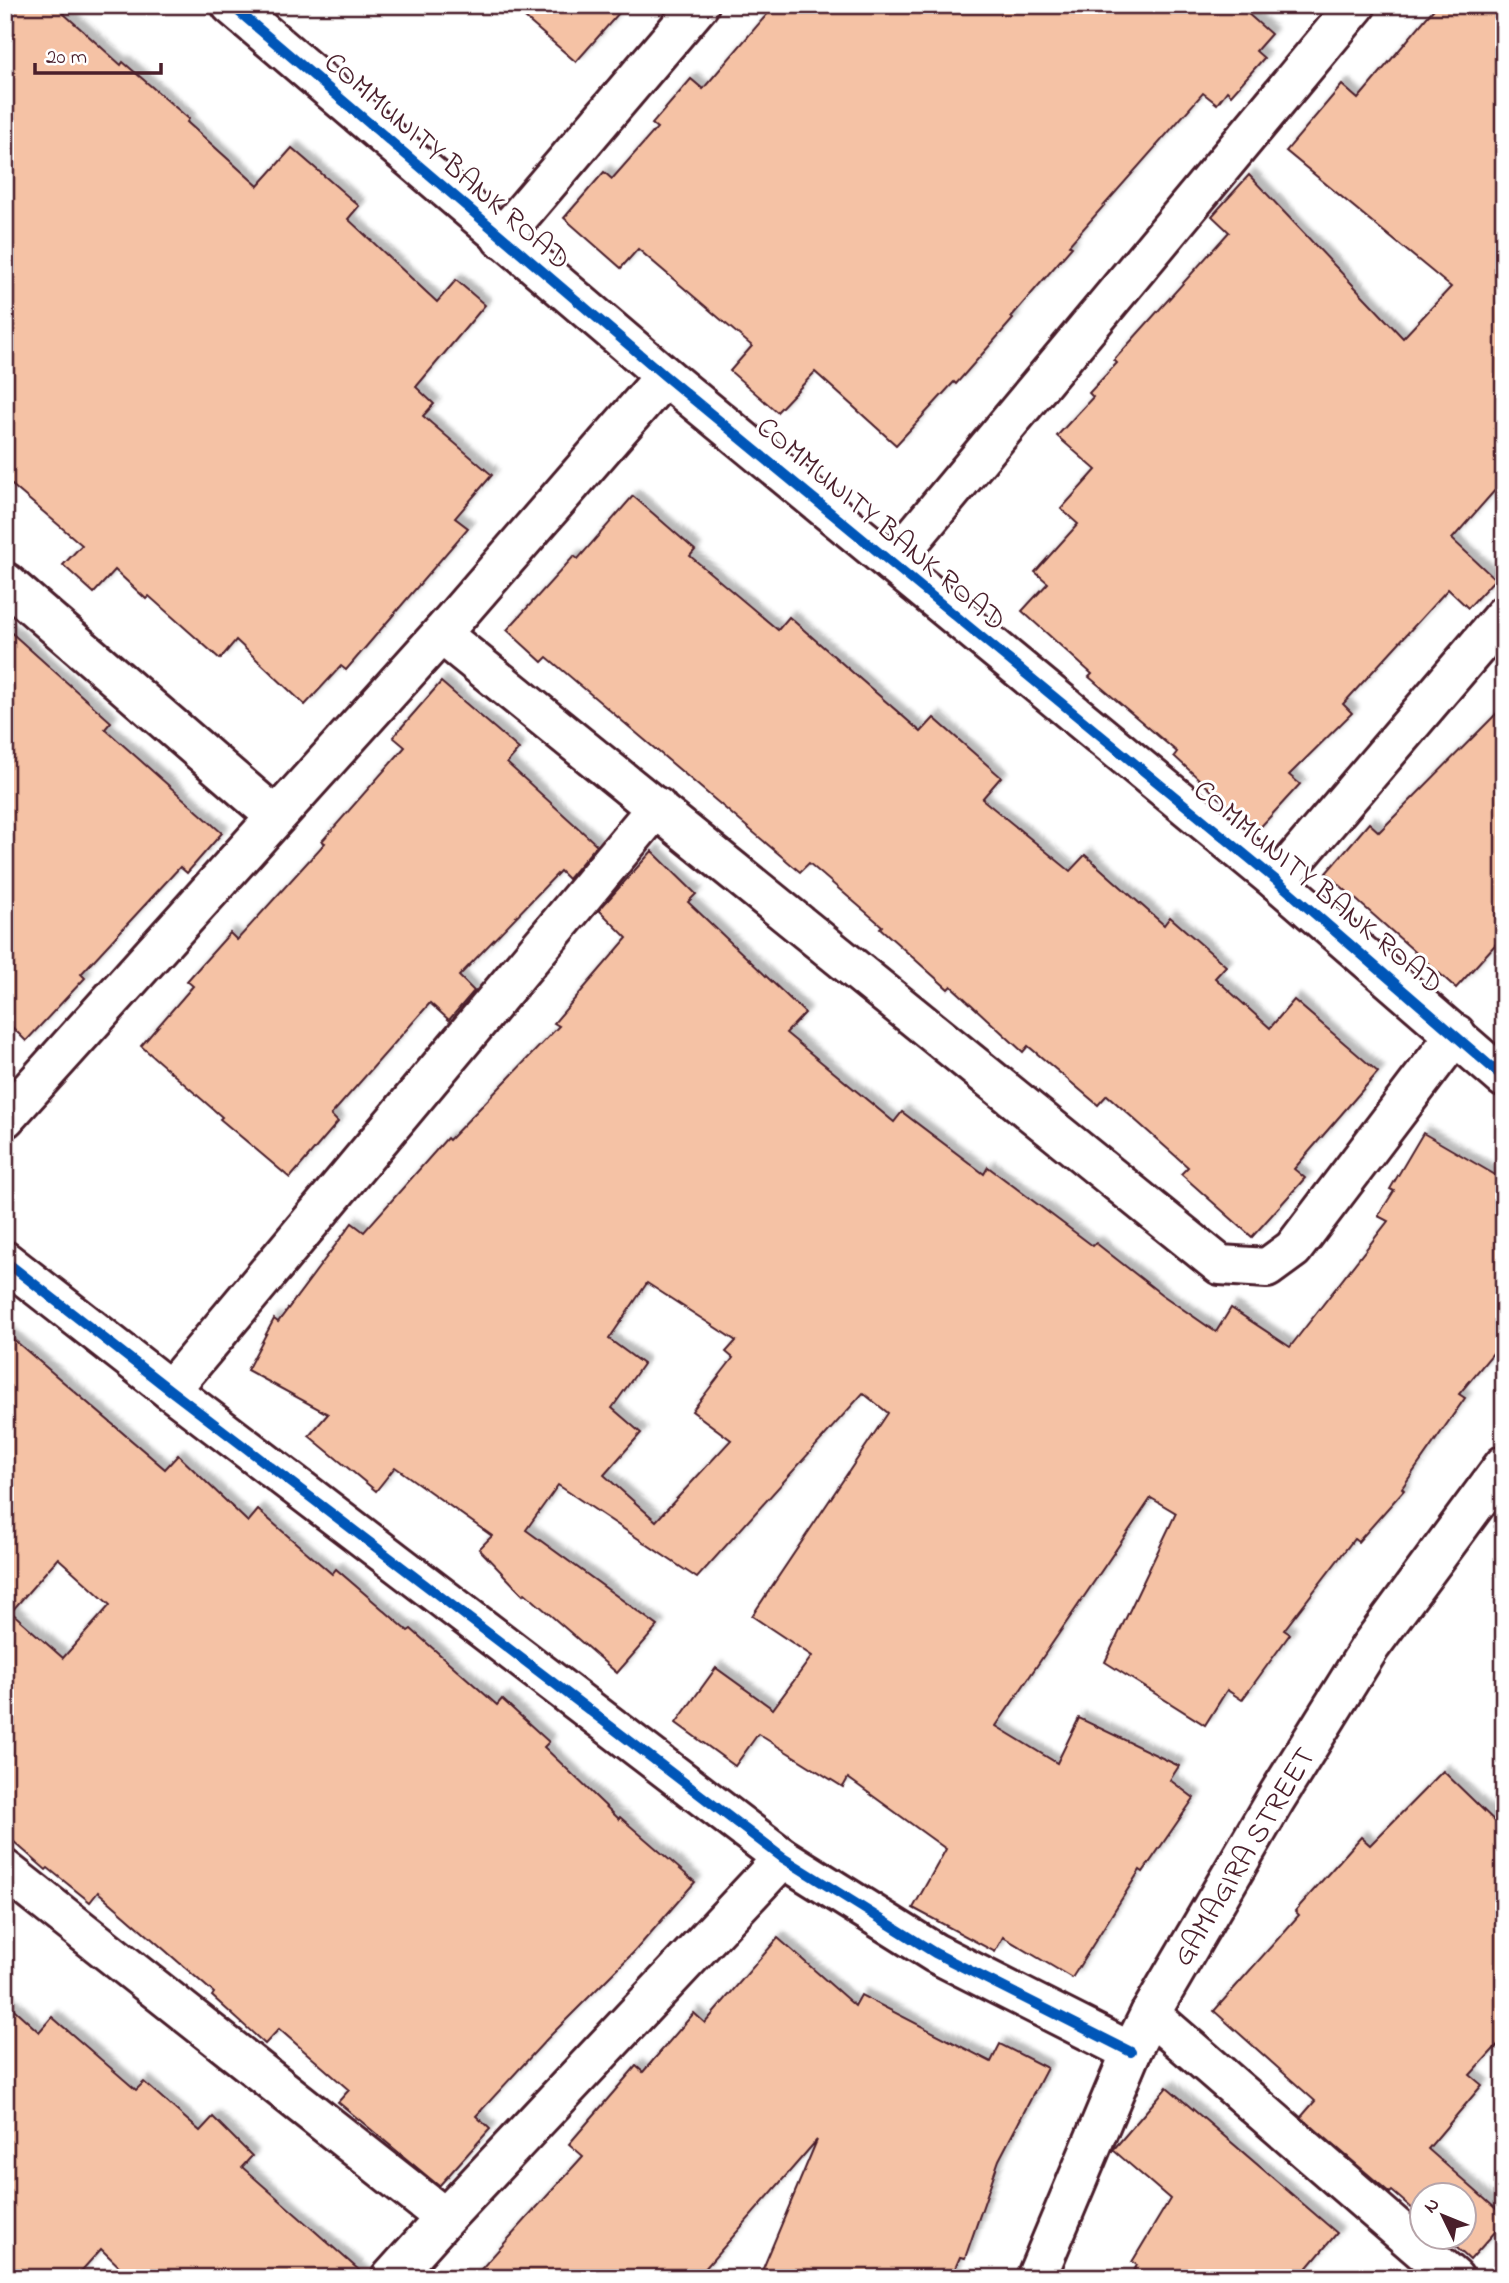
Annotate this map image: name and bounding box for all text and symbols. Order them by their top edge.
scale bar [35,32,161,76]
street label: COMMUNITY BANK ROAD [313,42,579,282]
text: 20 m [46,43,87,73]
street label: COMMUNITY BANK ROAD [745,407,1015,643]
street label: COMMUNITY BANK ROAD [1182,770,1452,1006]
street label: GAMAGIRA STREET [1163,1739,1329,1976]
north arrow [1408,2182,1478,2252]
text: N [1418,2192,1447,2220]

